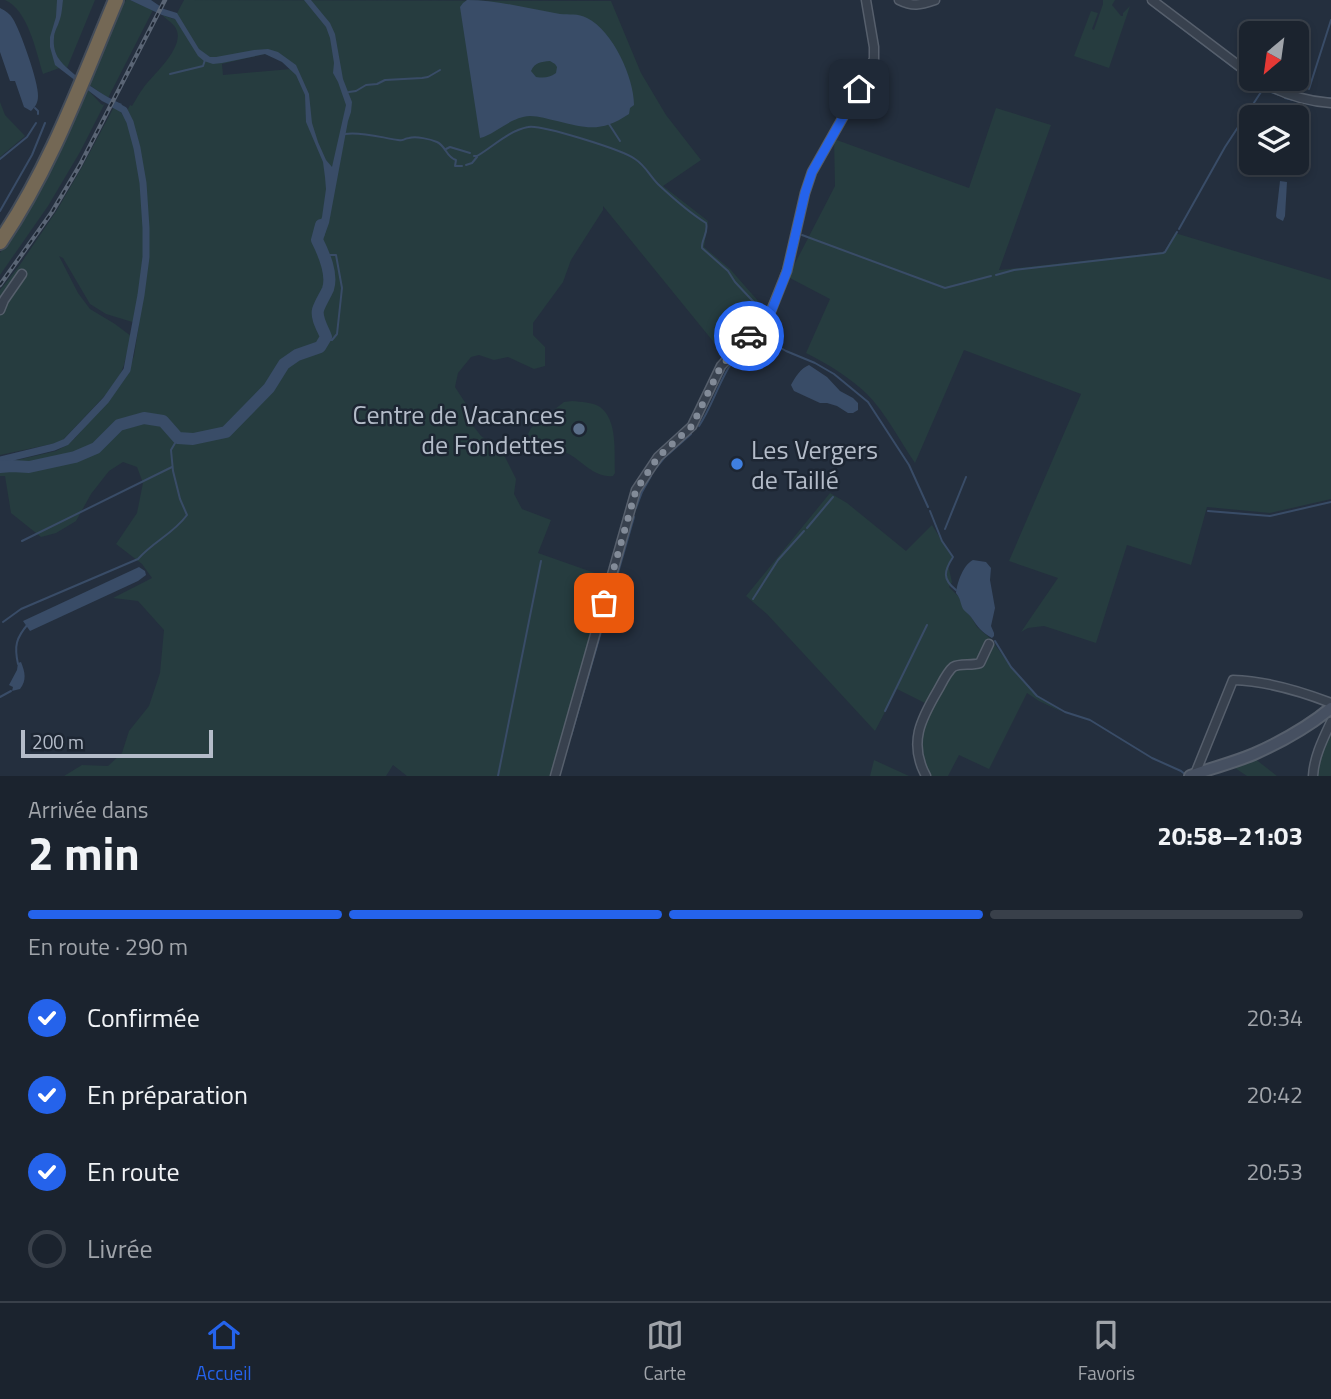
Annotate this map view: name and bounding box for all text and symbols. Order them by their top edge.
north arrow [1239,21,1309,91]
map controls [1239,21,1309,175]
pin [829,59,889,119]
icon: home [840,70,878,108]
button: layers [1239,105,1309,175]
courier [714,301,784,371]
icon: car [730,317,768,355]
place label: Centre de Vacances de Fondettes [353,395,565,464]
marker: Centre de Vacances de Fondettes [571,421,587,437]
place label: Les Vergers de Taillé [751,430,878,499]
marker: Les Vergers de Taillé [729,456,745,472]
pin [574,573,634,633]
icon: bag [585,584,623,622]
scale bar [21,727,214,759]
text: 200 m [32,727,84,756]
text: Arrivée dans [28,792,149,827]
text: 20:58–21:03 [1157,816,1303,855]
text: 2 min [28,818,140,888]
text: En route · 290 m [28,929,188,964]
text: Confirmée [87,998,200,1037]
icon: check [28,999,66,1037]
text: 20:34 [1246,1000,1303,1035]
text: En préparation [87,1075,248,1114]
icon: check [28,1076,66,1114]
text: 20:42 [1246,1077,1303,1112]
text: En route [87,1152,180,1191]
icon: check [28,1153,66,1191]
text: 20:53 [1246,1154,1303,1189]
text: Livrée [87,1229,153,1268]
tab: Accueil [196,1316,252,1387]
tab: Carte [643,1316,686,1387]
tab: Favoris [1078,1316,1135,1387]

